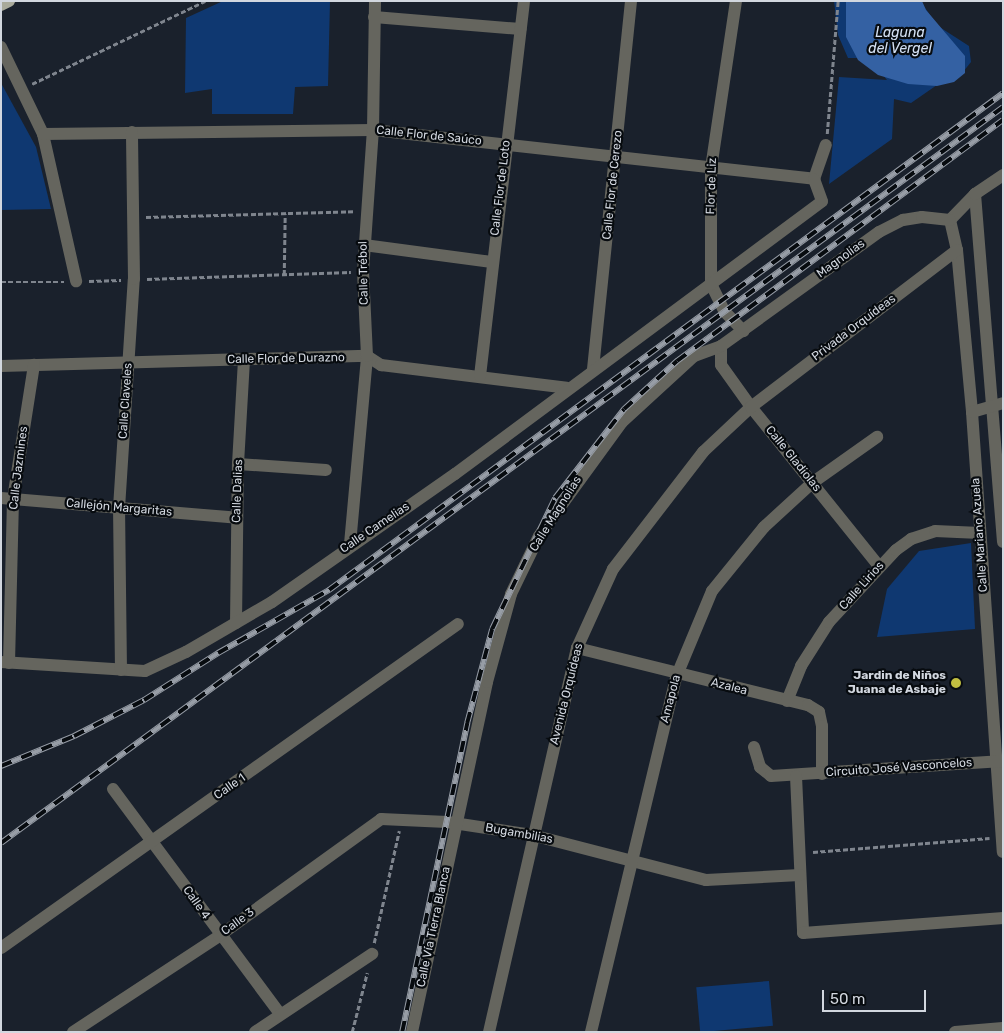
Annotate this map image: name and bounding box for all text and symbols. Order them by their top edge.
water label: Laguna del Vergel [868,25,932,58]
street label: Calle Flor de Saúco [376,123,482,149]
street label: Calle Flor de Cerezo [600,130,626,240]
street label: Calle Flor de Loto [488,139,514,237]
street label: Flor de Liz [704,157,720,215]
street label: Magnolias [814,237,868,281]
street label: Calle Trébol [356,241,372,305]
street label: Privada Orquídeas [809,292,899,364]
street label: Calle Flor de Durazno [227,351,345,367]
street label: Calle Claveles [116,362,136,440]
street label: Calle Gladiolas [762,423,824,495]
street label: Calle Jazmines [7,425,31,511]
street label: Calle Dalias [230,459,246,523]
street label: Calle Magnolias [527,474,585,554]
street label: Calle Mariano Azuela [969,477,991,593]
street label: Callejón Margaritas [65,496,173,520]
street label: Calle Camelias [338,499,412,557]
street label: Calle Lirios [836,559,888,613]
street label: Avenida Orquídeas [547,642,587,746]
place label: Jardin de Niños Juana de Asbaje [848,669,946,697]
street label: Amapola [658,674,684,724]
street label: Azalea [709,676,749,698]
marker: Jardin de Niños Juana de Asbaje [950,677,962,689]
street label: Circuito José Vasconcelos [825,756,973,780]
street label: Calle 1 [211,771,249,803]
street label: Bugambilias [484,821,554,847]
street label: Calle Vía Tierra Blanca [414,865,454,989]
street label: Calle 4 [179,883,213,923]
street label: Calle 3 [219,905,257,939]
scale bar [824,980,928,1012]
text: 50 m [830,990,865,1008]

